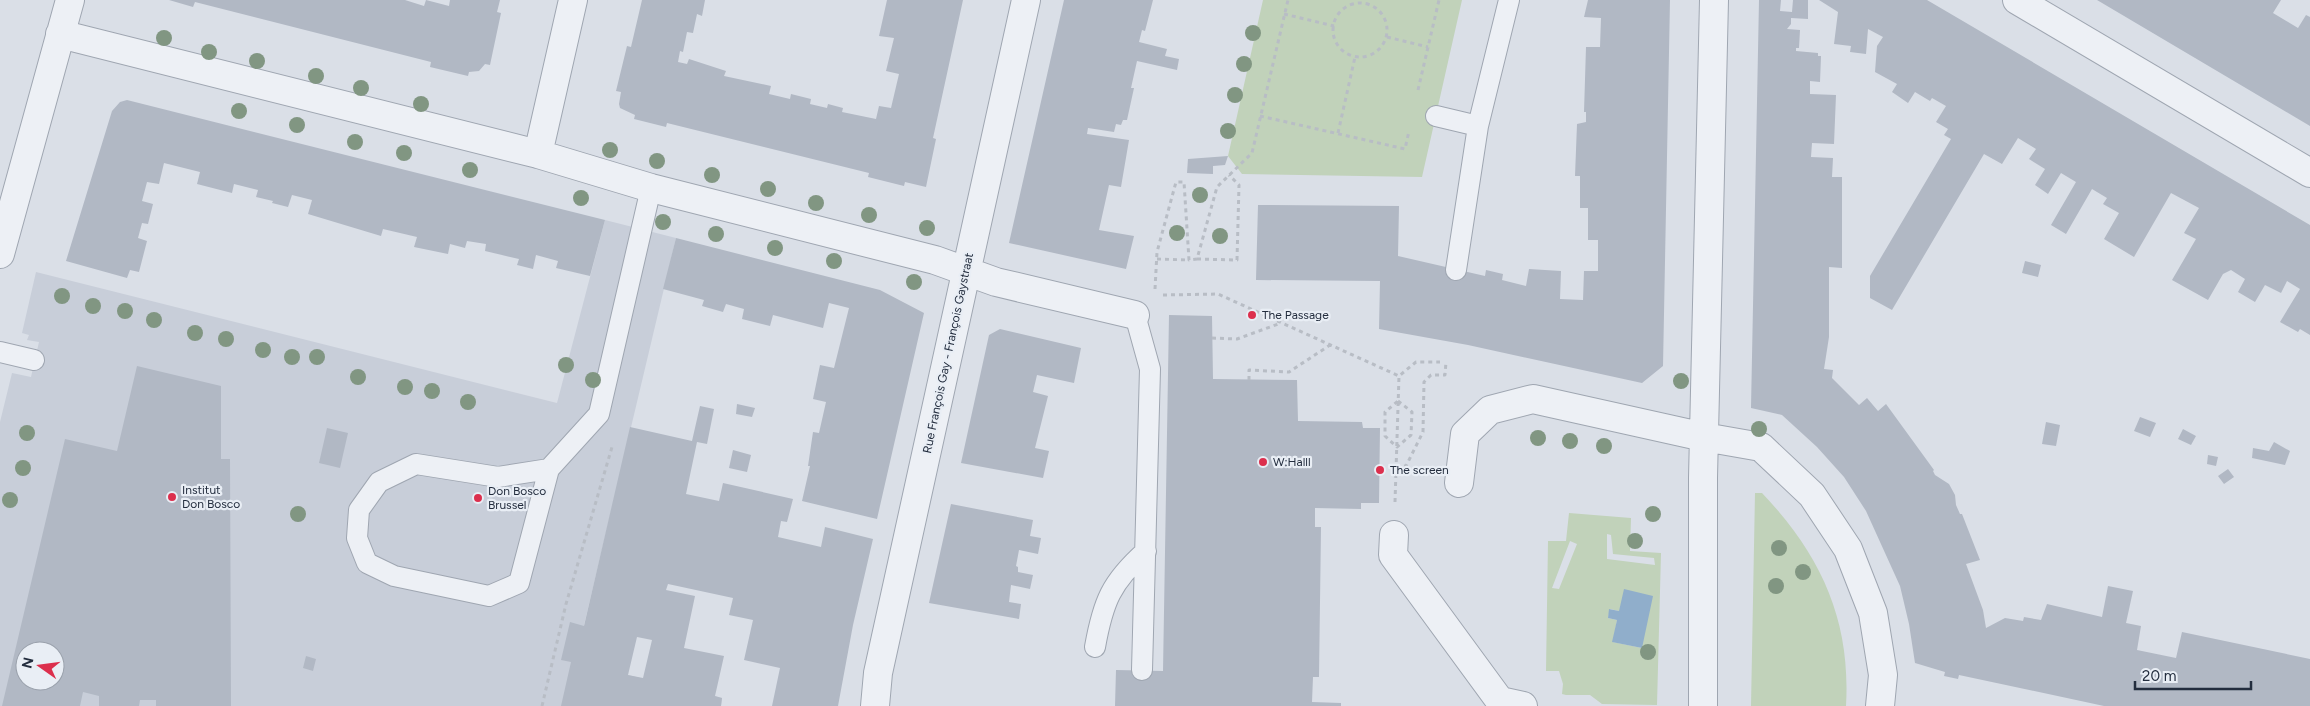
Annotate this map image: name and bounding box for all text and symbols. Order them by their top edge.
street label: Rue François Gay - François Gaystraat [920,251,976,455]
place label: The Passage [1262,308,1329,322]
marker: The Passage [1246,309,1258,321]
place label: W:Halll [1273,455,1311,469]
marker: W:Halll [1257,456,1269,468]
place label: The screen [1390,463,1449,477]
marker: The screen [1374,464,1386,476]
place label: Institut Don Bosco [182,483,240,511]
place label: Don Bosco Brussel [488,484,546,512]
marker: Institut Don Bosco [166,491,178,503]
marker: Don Bosco Brussel [472,492,484,504]
north arrow [15,641,65,691]
text: N [18,656,37,670]
scale bar [2135,658,2251,690]
text: 20 m [2142,667,2176,685]

